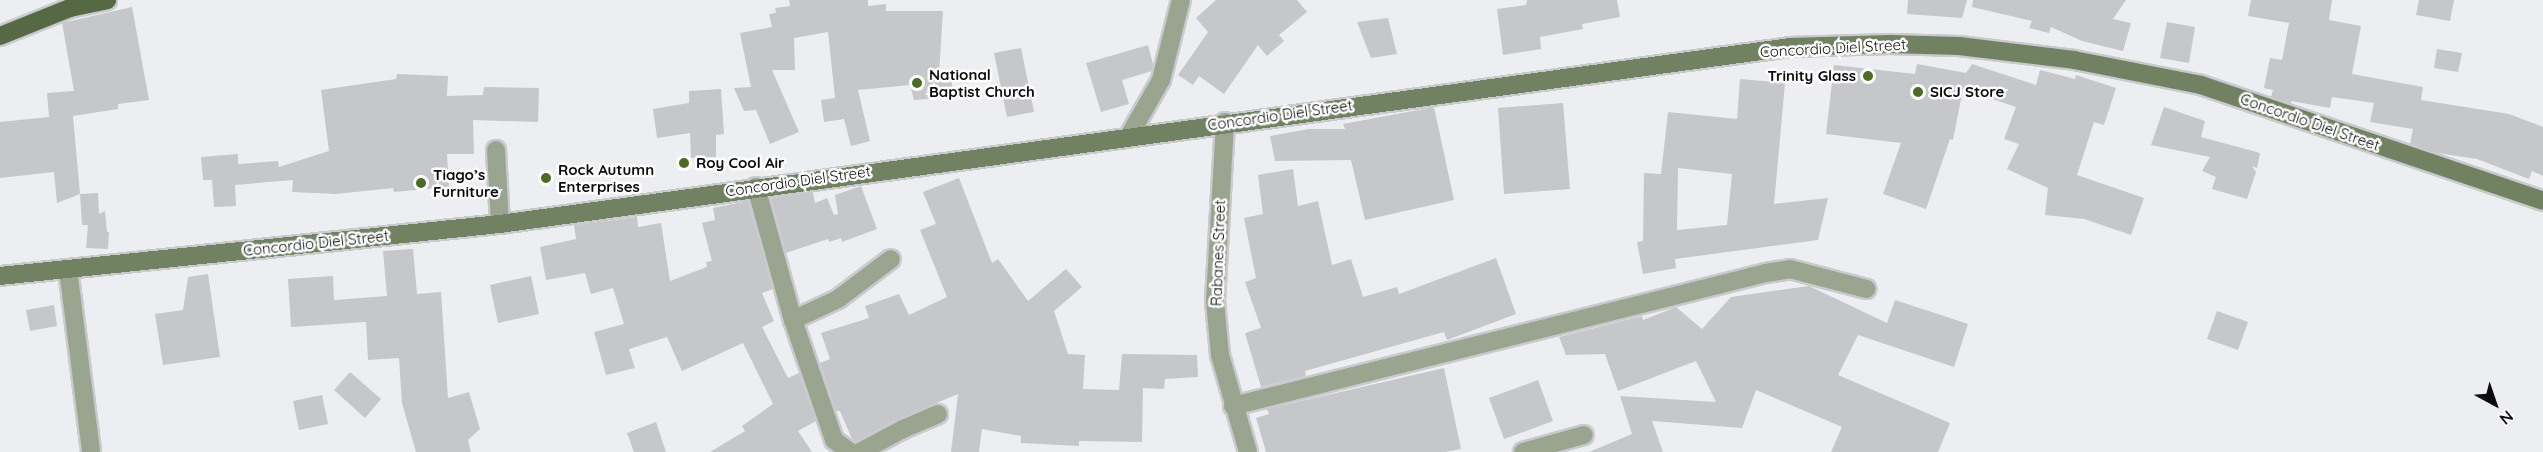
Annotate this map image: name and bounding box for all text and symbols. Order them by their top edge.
street label: Concordio Diel Street [1759,35,1907,61]
place label: National Baptist Church [929,65,1035,100]
place label: Trinity Glass [1767,67,1856,85]
marker: Trinity Glass [1861,69,1875,83]
marker: National Baptist Church [910,76,924,90]
place label: SICJ Store [1930,83,2004,101]
marker: SICJ Store [1911,85,1925,99]
street label: Concordio Diel Street [2238,90,2382,154]
street label: Concordio Diel Street [1206,96,1354,134]
place label: Roy Cool Air [696,154,785,172]
marker: Roy Cool Air [677,156,691,170]
place label: Rock Autumn Enterprises [558,160,654,195]
street label: Concordio Diel Street [724,162,872,200]
place label: Tiago’s Furniture [433,165,499,200]
marker: Rock Autumn Enterprises [539,171,553,185]
marker: Tiago’s Furniture [414,176,428,190]
street label: Rabanes Street [1207,199,1229,307]
street label: Concordio Diel Street [242,226,390,260]
north arrow [2465,374,2525,434]
text: N [2496,406,2518,429]

